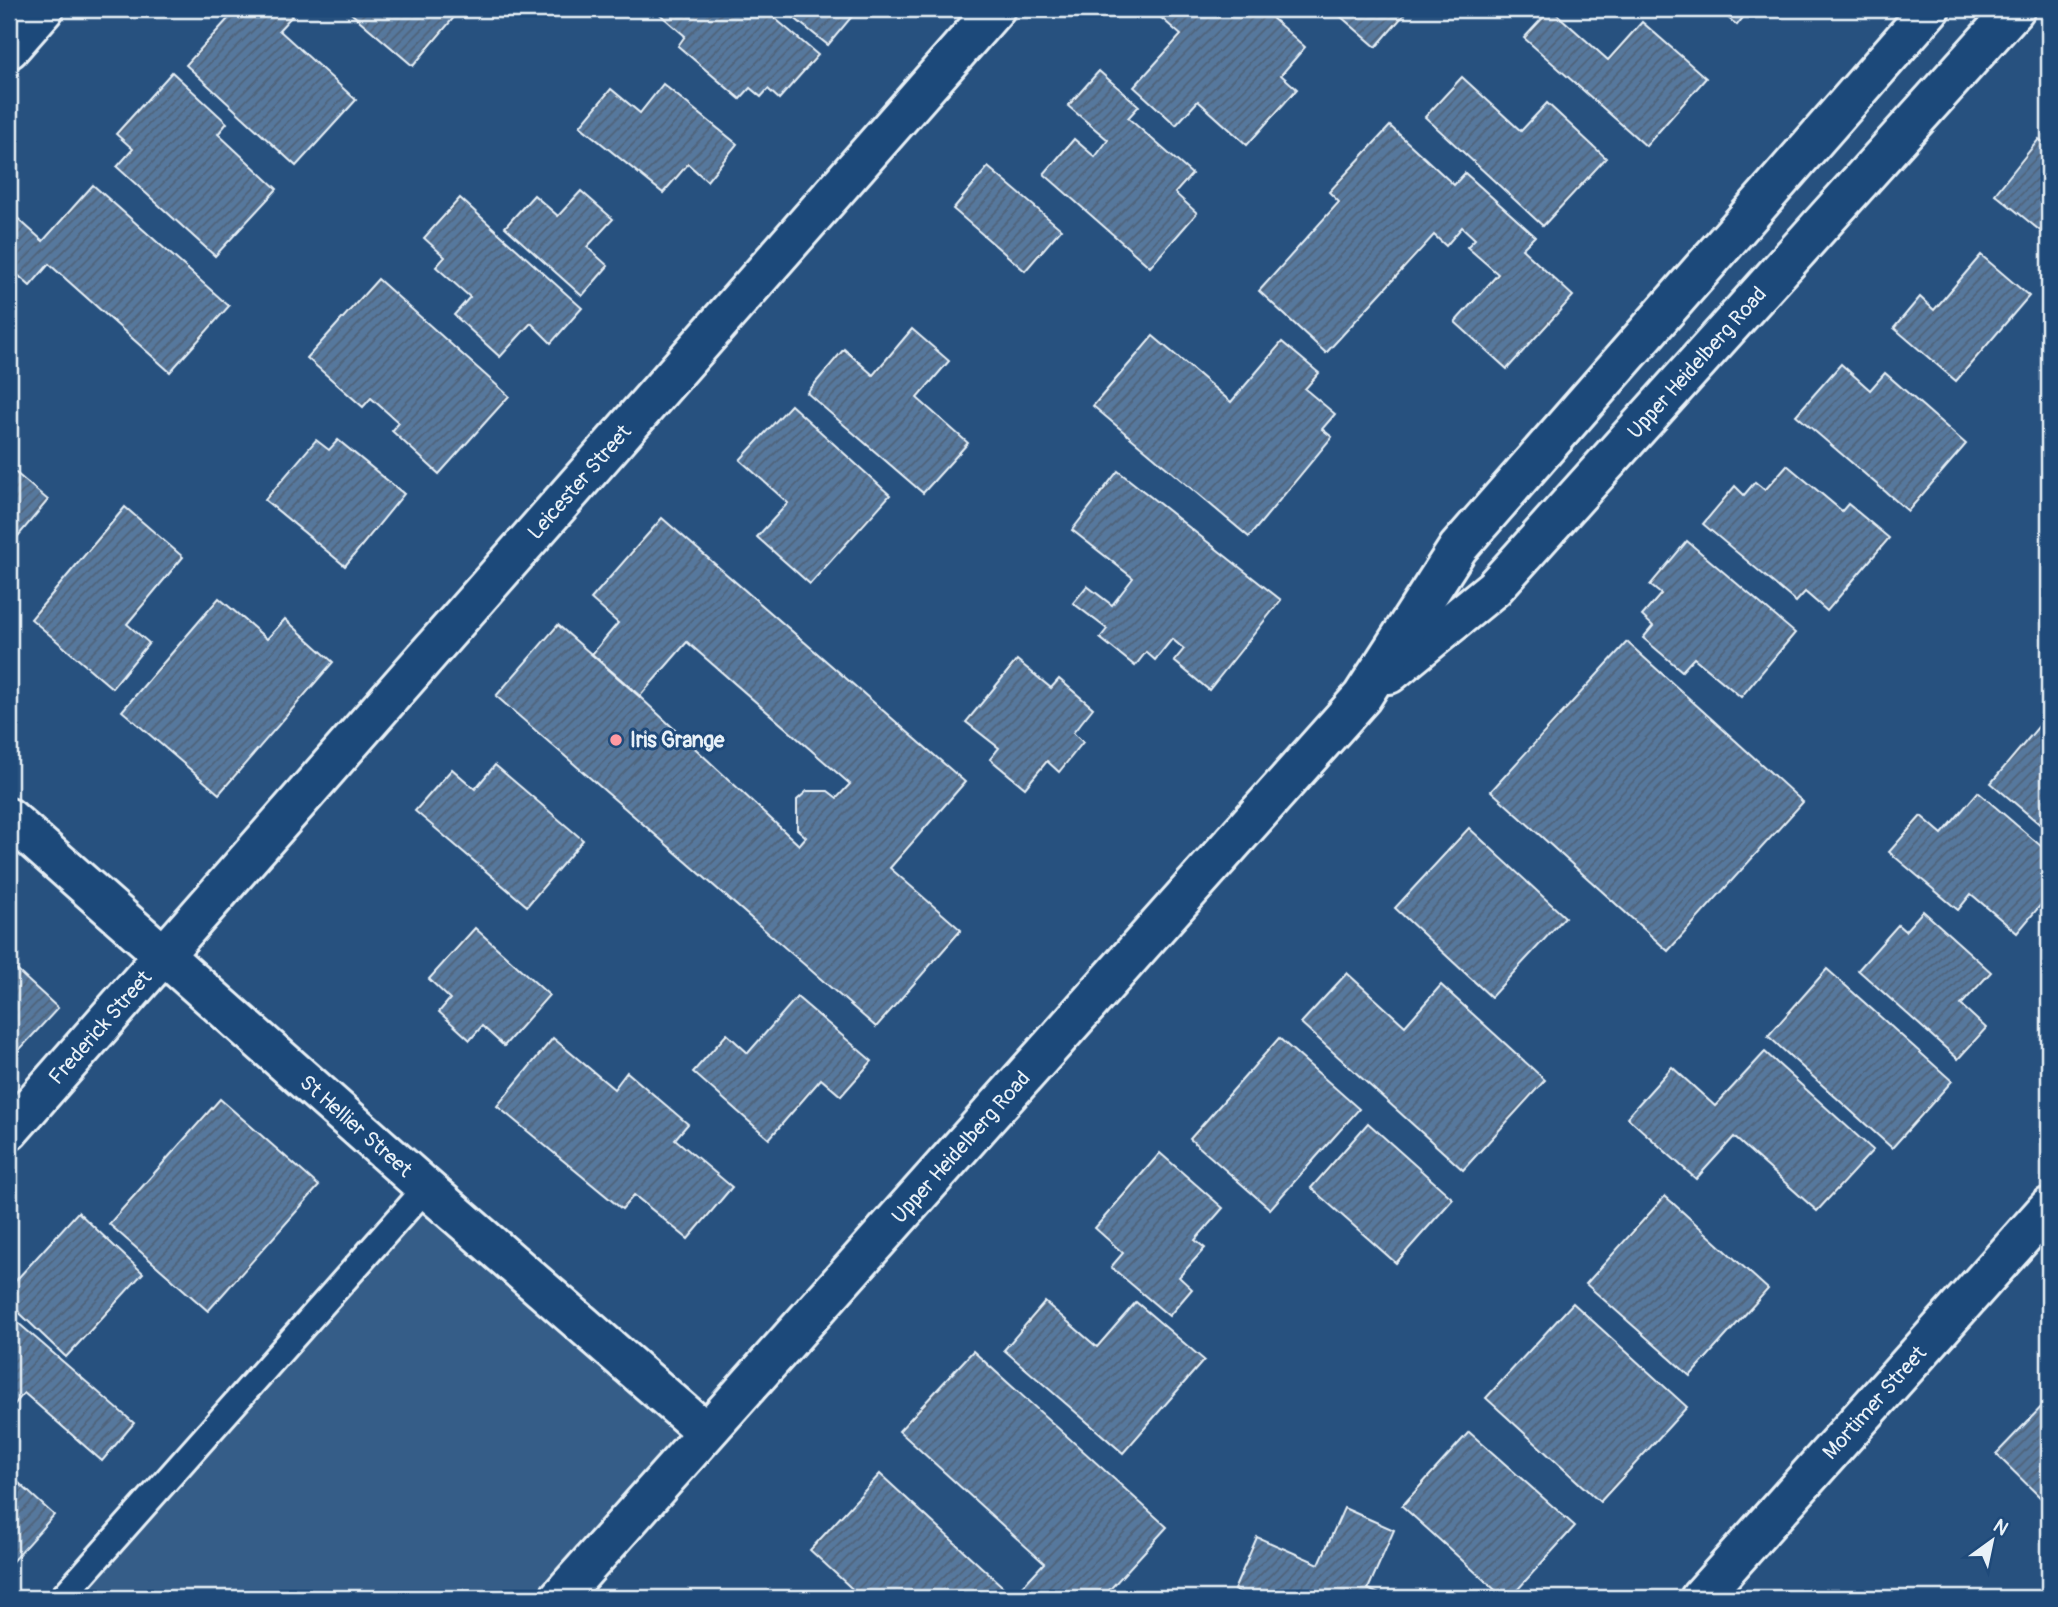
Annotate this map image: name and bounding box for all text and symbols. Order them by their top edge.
street label: Upper Heidelberg Road [1621,281,1772,444]
street label: Leicester Street [522,418,637,545]
place label: Iris Grange [630,727,725,754]
marker: Iris Grange [608,732,624,748]
street label: Frederick Street [43,964,158,1090]
street label: Upper Heidelberg Road [886,1065,1036,1229]
street label: St Hellier Street [294,1069,418,1183]
street label: Mortimer Street [1817,1340,1933,1465]
north arrow [1956,1506,2026,1576]
text: N [1989,1514,2013,1541]

